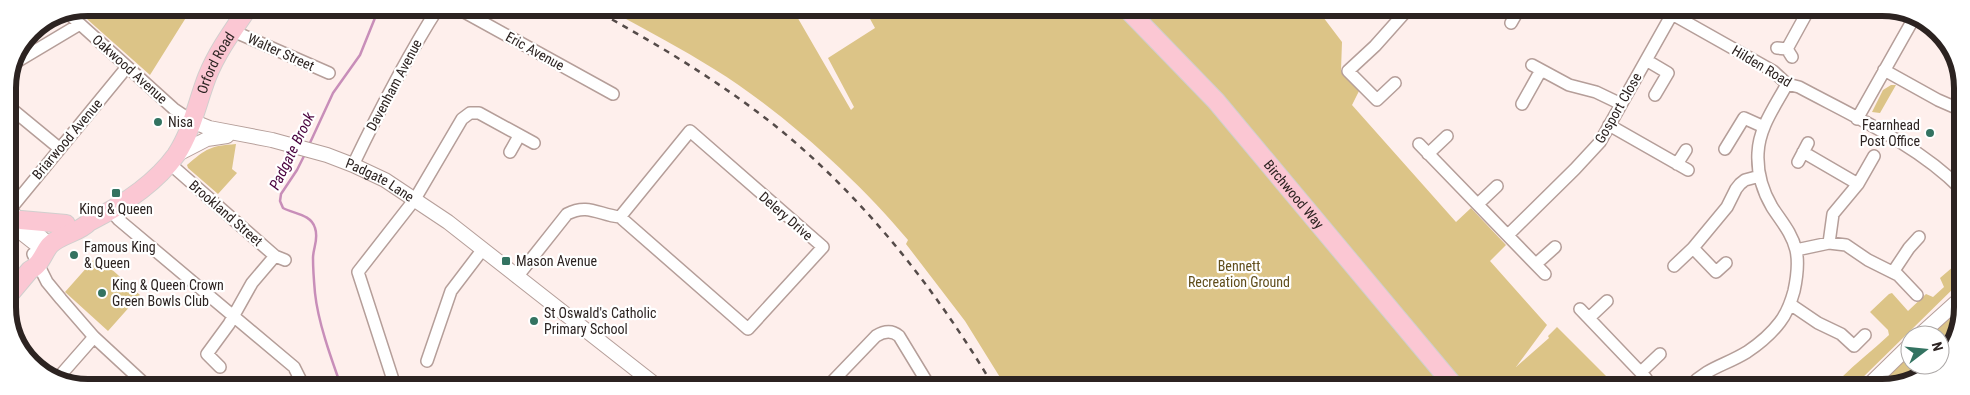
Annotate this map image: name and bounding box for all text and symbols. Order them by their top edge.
street label: Eric Avenue [503,28,567,74]
street label: Orford Road [194,29,237,96]
street label: Walter Street [245,30,317,74]
street label: Oakwood Avenue [89,31,171,107]
street label: Davenham Avenue [363,36,425,134]
street label: Hilden Road [1729,42,1795,90]
street label: Gosport Close [1591,70,1645,146]
street label: Briarwood Avenue [29,95,105,182]
water label: Padgate Brook [265,109,319,193]
place label: Nisa [168,114,193,130]
marker: Nisa [152,116,164,128]
place label: Fearnhead Post Office [1860,117,1920,149]
marker: Fearnhead Post Office [1924,127,1936,139]
street label: Padgate Lane [343,155,417,205]
street label: Birchwood Way [1261,157,1327,232]
street label: Brookland Street [186,177,266,249]
marker: King & Queen [110,187,122,199]
street label: Delery Drive [756,188,816,244]
place label: King & Queen [79,201,153,217]
place label: Famous King & Queen [84,239,156,271]
marker: Famous King & Queen [68,249,80,261]
place label: Mason Avenue [516,253,597,269]
marker: Mason Avenue [500,255,512,267]
park label: Bennett Recreation Ground [1188,258,1290,290]
place label: King & Queen Crown Green Bowls Club [112,277,224,309]
marker: King & Queen Crown Green Bowls Club [96,287,108,299]
place label: St Oswald's Catholic Primary School [544,305,656,337]
marker: St Oswald's Catholic Primary School [528,315,540,327]
north arrow [1900,325,1950,375]
text: N [1929,340,1946,353]

